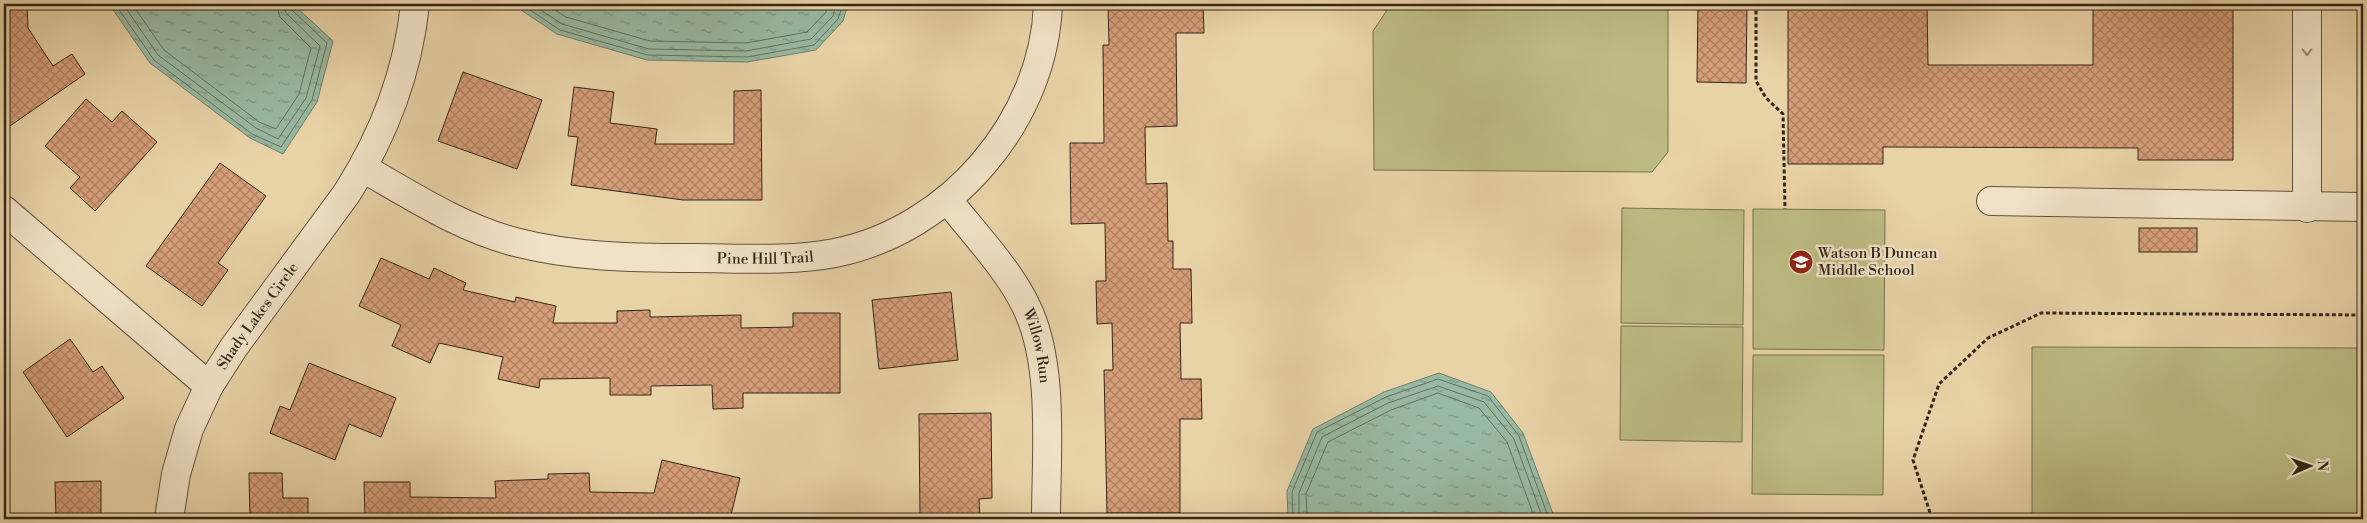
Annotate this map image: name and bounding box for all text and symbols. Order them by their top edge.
one-way arrow [2302,49,2312,57]
place label: Watson B Duncan Middle School [1817,244,1938,280]
street label: Pine Hill Trail [716,247,815,268]
school or university icon: Watson B Duncan Middle School [1788,249,1814,275]
street label: Shady Lakes Circle [212,259,302,373]
street label: Willow Run [1018,305,1055,384]
north arrow [2284,440,2334,490]
text: N [2313,460,2331,471]

